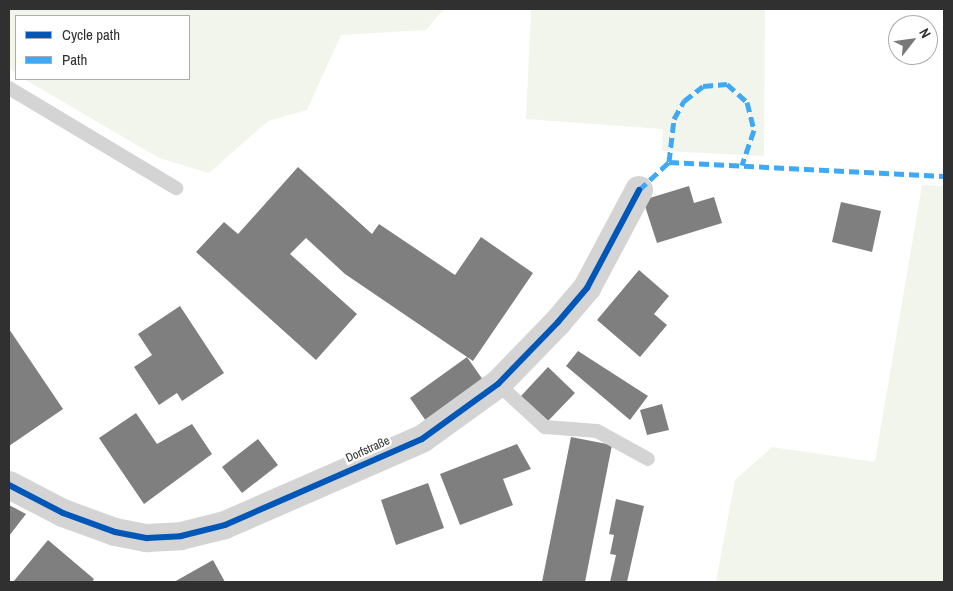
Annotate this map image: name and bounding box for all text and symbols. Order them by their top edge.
legend [15,15,190,80]
north arrow [888,15,938,65]
text: Cycle path [62,24,120,45]
text: N [915,25,935,41]
text: Path [62,49,87,70]
street label: Dorfstraße [344,434,392,466]

